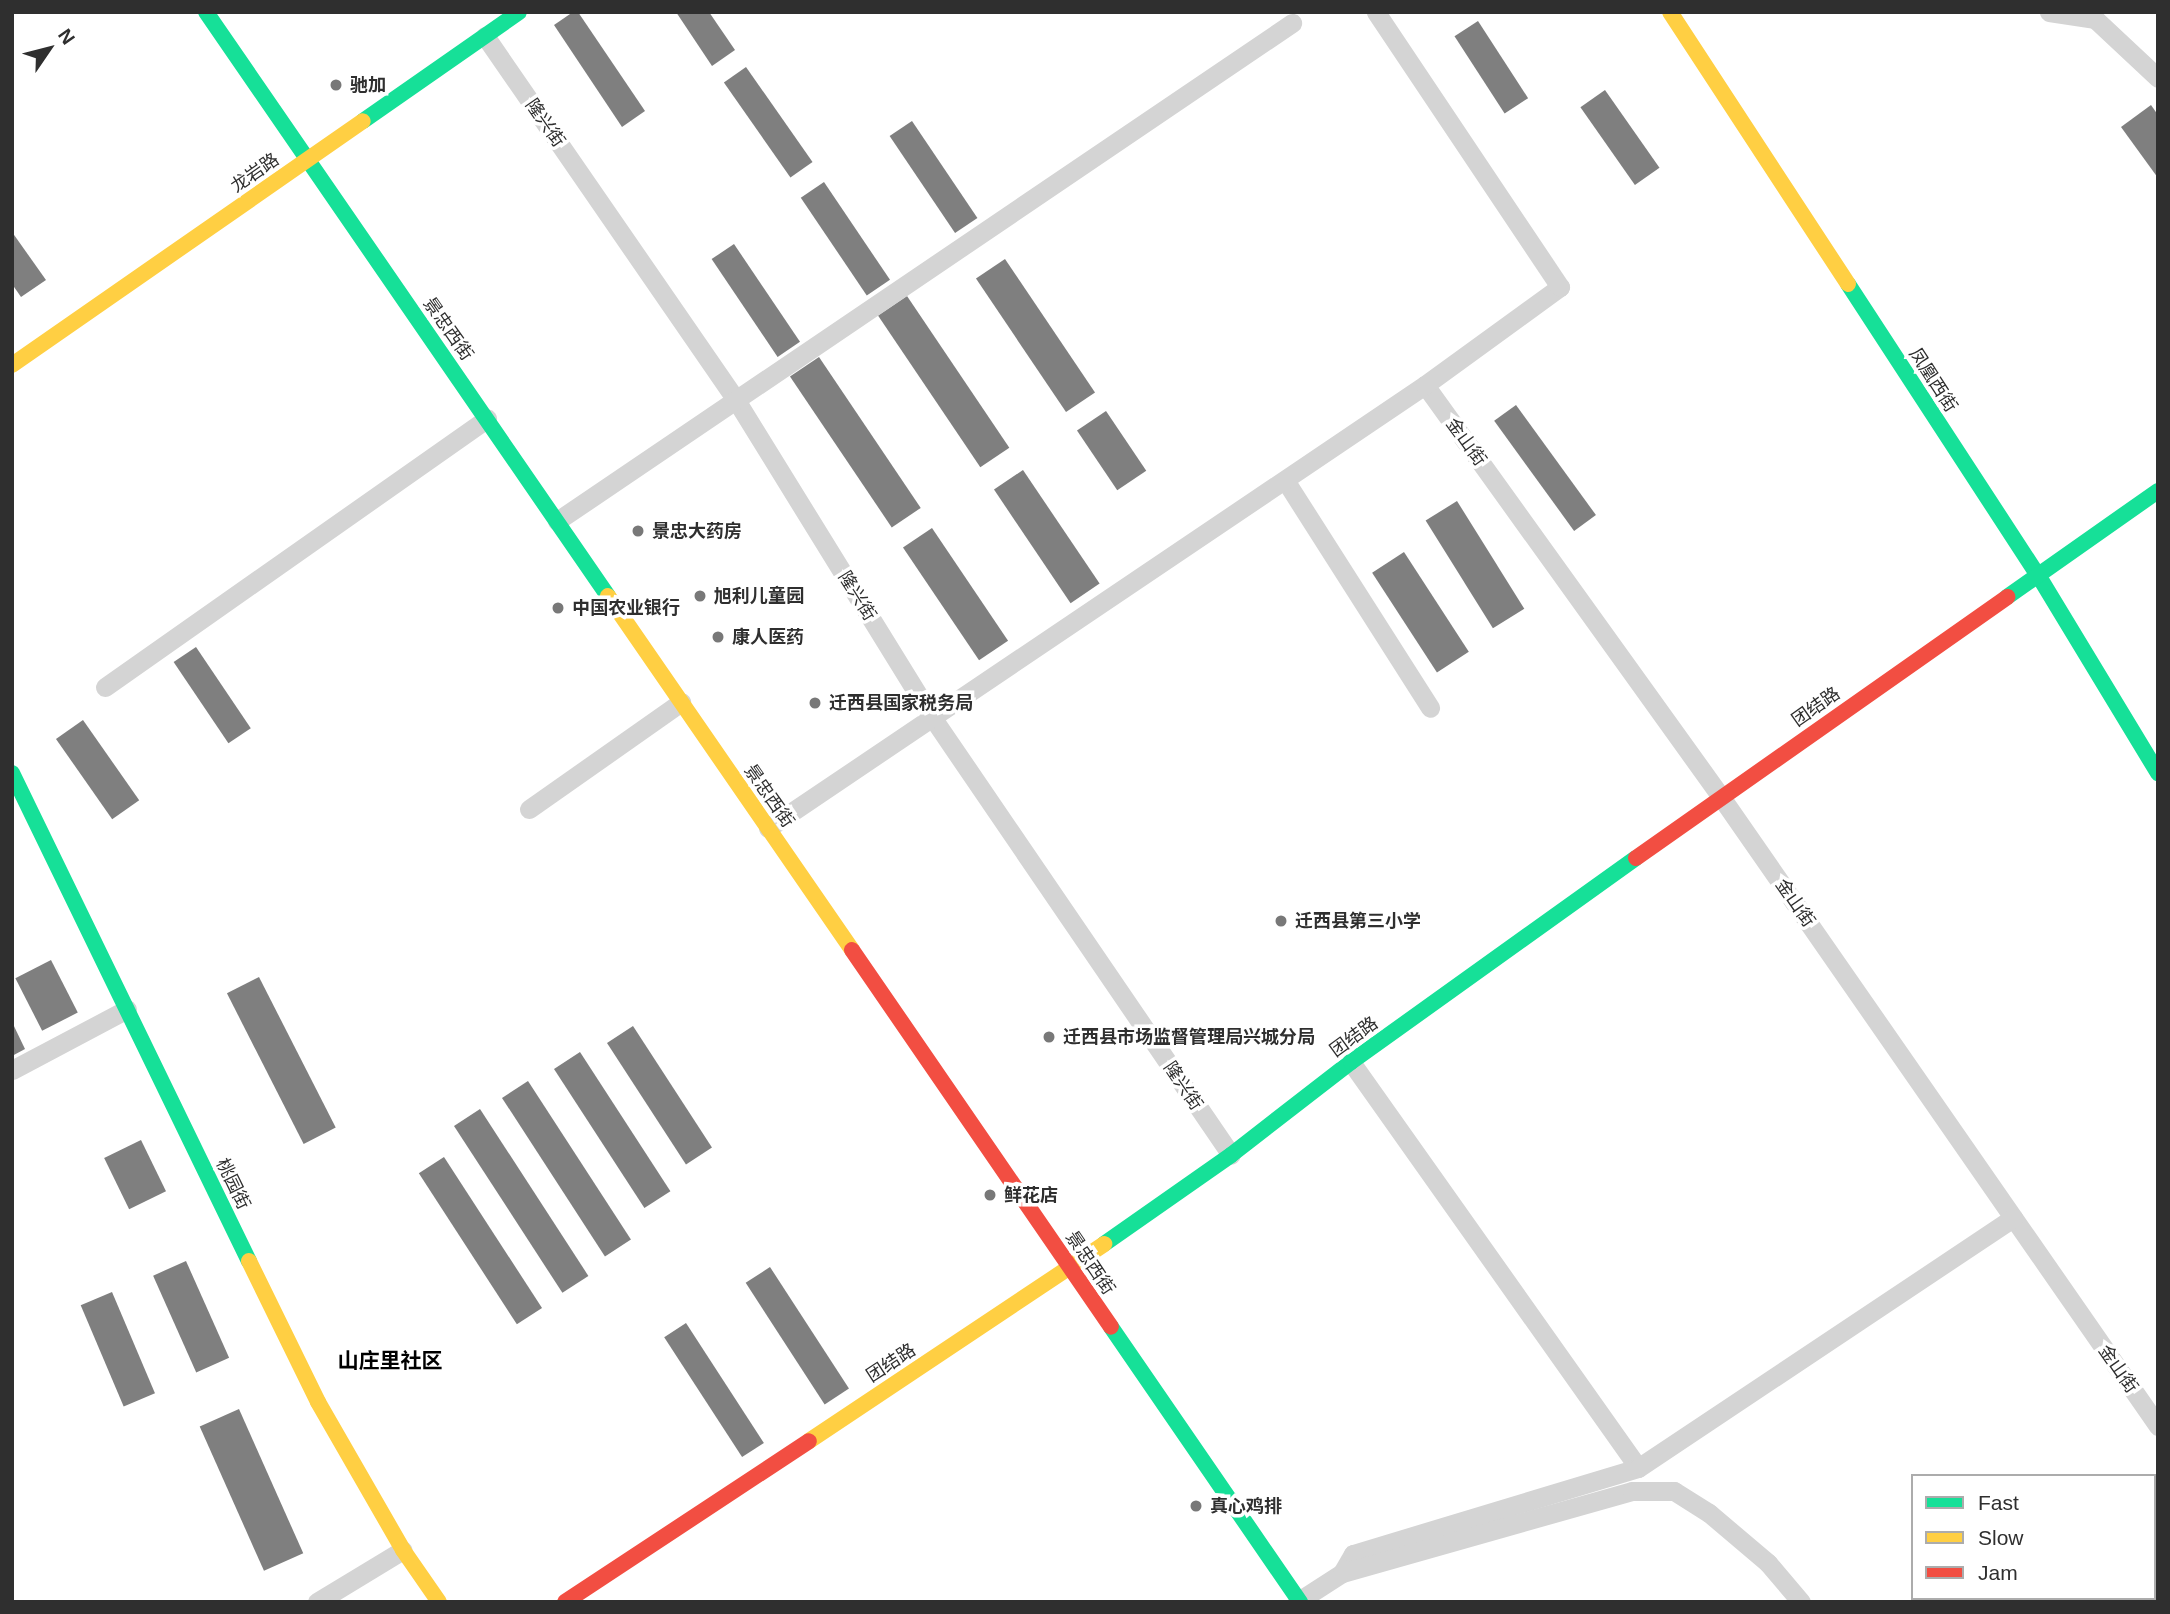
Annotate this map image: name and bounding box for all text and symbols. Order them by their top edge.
north arrow [14,14,84,84]
text: N [54,25,79,48]
place label: 驰加 [350,74,386,96]
marker: 驰加 [328,77,344,93]
street label: 隆兴街 [521,95,569,151]
street label: 龙岩路 [227,149,283,197]
street label: 景忠西街 [419,293,477,365]
street label: 凤凰西街 [1904,344,1962,416]
street label: 金山街 [1441,414,1491,470]
place label: 景忠大药房 [652,520,742,542]
marker: 景忠大药房 [630,523,646,539]
street label: 隆兴街 [834,567,880,625]
place label: 旭利儿童园 [714,585,804,607]
marker: 旭利儿童园 [692,588,708,604]
place label: 中国农业银行 [572,597,680,619]
marker: 中国农业银行 [550,600,566,616]
place label: 康人医药 [732,626,804,648]
marker: 康人医药 [710,629,726,645]
street label: 团结路 [1788,683,1844,731]
place label: 迁西县国家税务局 [829,692,973,714]
marker: 迁西县国家税务局 [807,695,823,711]
street label: 景忠西街 [740,760,798,832]
street label: 金山街 [1771,875,1819,931]
place label: 迁西县第三小学 [1295,910,1421,932]
marker: 迁西县第三小学 [1273,913,1289,929]
street label: 团结路 [1326,1012,1382,1062]
place label: 迁西县市场监督管理局兴城分局 [1063,1026,1315,1048]
marker: 迁西县市场监督管理局兴城分局 [1041,1029,1057,1045]
street label: 隆兴街 [1159,1058,1207,1114]
street label: 桃园街 [211,1155,255,1213]
place label: 鲜花店 [1004,1184,1058,1206]
marker: 鲜花店 [982,1187,998,1203]
street label: 景忠西街 [1061,1227,1119,1299]
street label: 团结路 [862,1339,920,1387]
street label: 金山街 [2094,1341,2142,1397]
district label: 山庄里社区 [338,1348,442,1374]
legend [1911,1474,2156,1600]
text: Fast [1978,1491,2019,1514]
place label: 真心鸡排 [1210,1495,1282,1517]
marker: 真心鸡排 [1188,1498,1204,1514]
text: Slow [1978,1526,2024,1549]
text: Jam [1978,1561,2018,1584]

